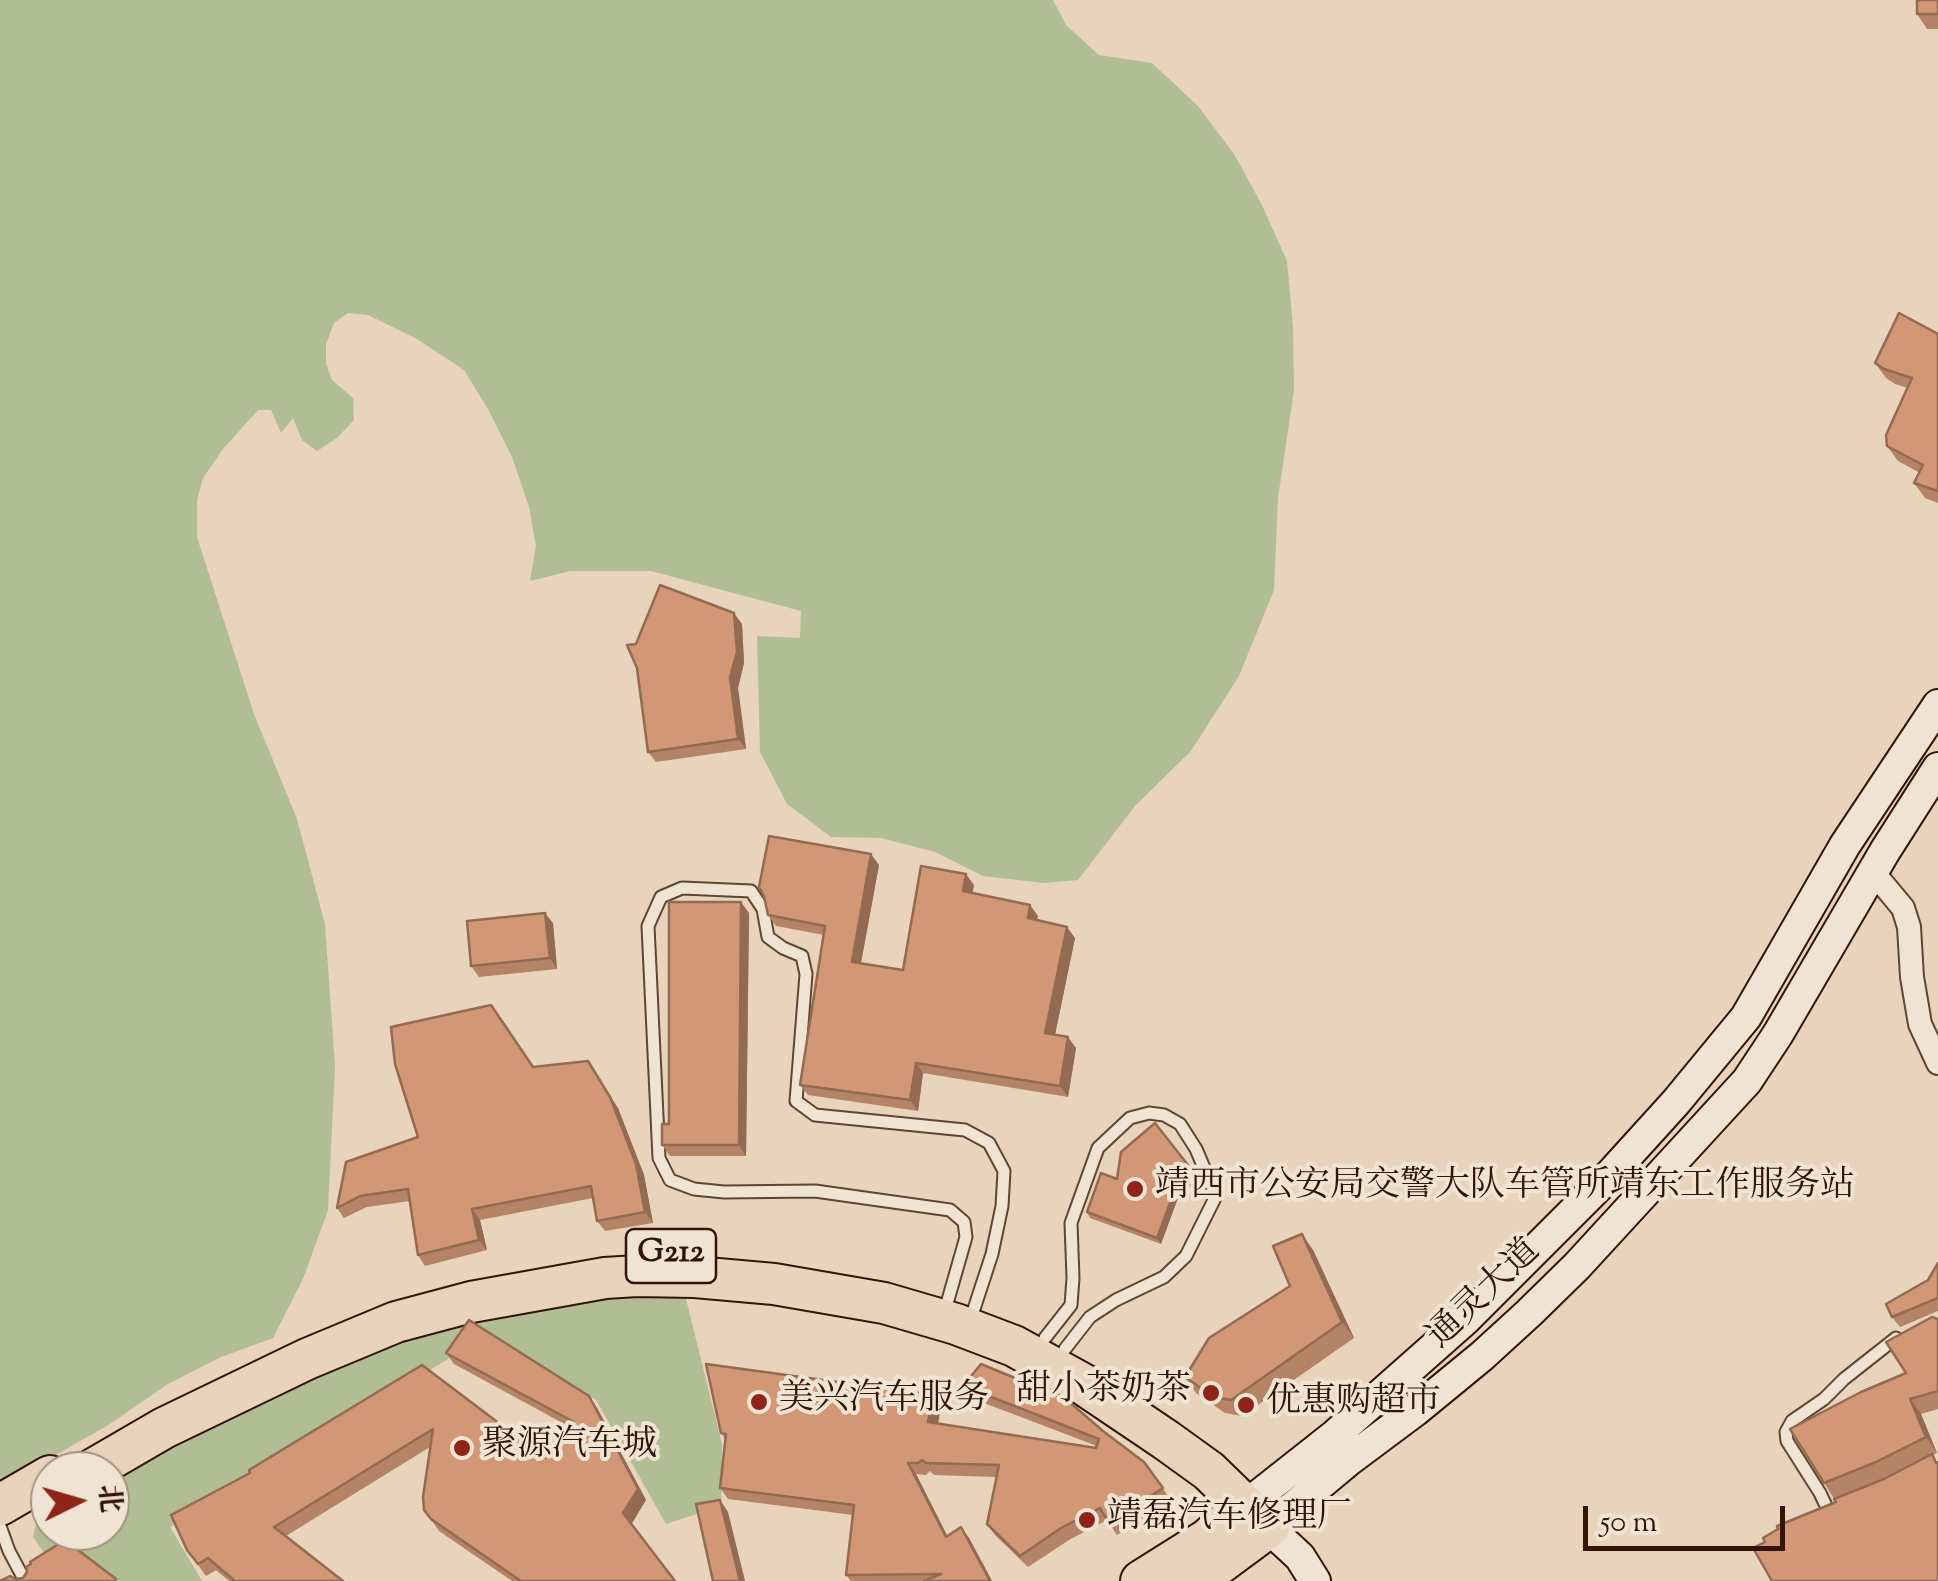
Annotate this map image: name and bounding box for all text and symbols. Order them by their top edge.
place label: 靖西市公安局交警大队车管所靖东工作服务站 [1155,1168,1855,1210]
marker: 靖西市公安局交警大队车管所靖东工作服务站 [1124,1178,1146,1200]
road number: G212 [626,1229,716,1283]
street label: 通灵大道 [1421,1232,1551,1360]
place label: 甜小茶奶茶 [1016,1372,1191,1414]
place label: 美兴汽车服务 [779,1381,989,1423]
marker: 甜小茶奶茶 [1200,1382,1222,1404]
place label: 优惠购超市 [1266,1384,1441,1426]
marker: 美兴汽车服务 [748,1391,770,1413]
marker: 优惠购超市 [1235,1394,1257,1416]
place label: 聚源汽车城 [482,1427,657,1469]
marker: 聚源汽车城 [451,1437,473,1459]
north arrow [30,1451,130,1551]
text: 北 [87,1483,129,1514]
scale bar [1588,1486,1790,1548]
place label: 靖磊汽车修理厂 [1107,1499,1352,1541]
text: 50 m [1600,1502,1657,1545]
marker: 靖磊汽车修理厂 [1076,1509,1098,1531]

